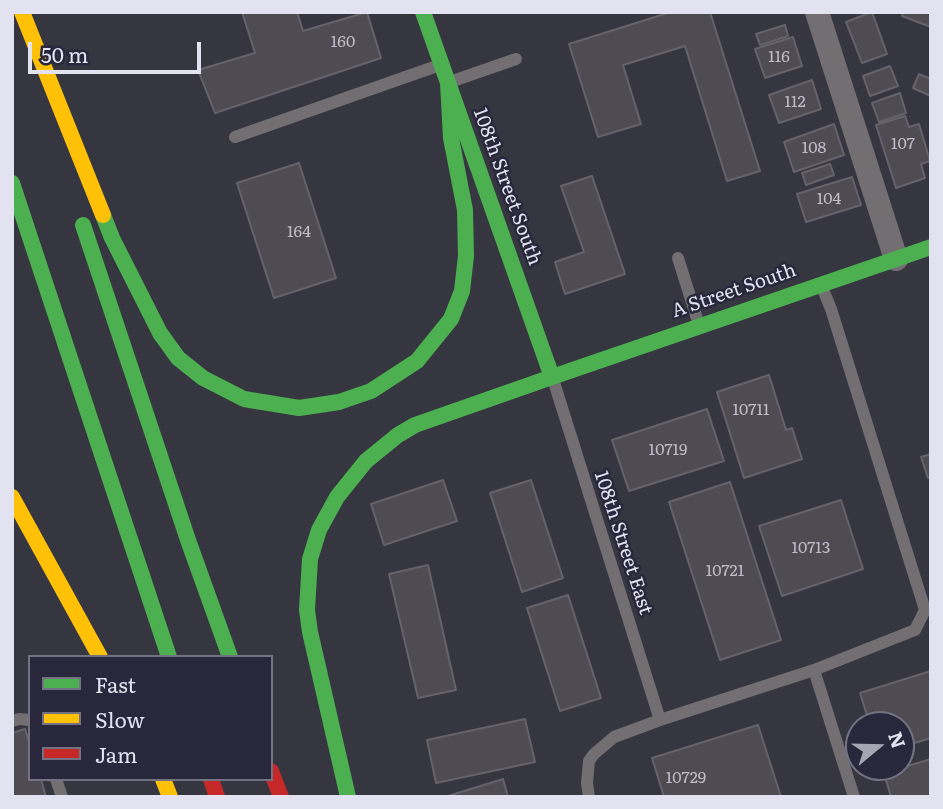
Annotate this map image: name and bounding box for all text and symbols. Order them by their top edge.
scale bar [32,28,205,72]
house number: 160 [331,32,355,52]
text: 50 m [41,38,88,69]
house number: 116 [768,47,790,67]
house number: 112 [784,92,806,112]
street label: 108th Street South [468,105,546,269]
house number: 107 [891,134,915,154]
house number: 108 [802,138,826,158]
house number: 104 [817,189,841,209]
house number: 164 [287,222,311,242]
street label: A Street South [669,259,799,323]
house number: 10711 [733,400,769,420]
house number: 10719 [649,440,687,460]
street label: 108th Street East [589,468,657,618]
house number: 10713 [791,538,831,558]
house number: 10721 [706,561,744,581]
legend [28,655,273,781]
text: Fast [95,668,136,699]
text: Slow [95,703,145,734]
north arrow [845,711,915,781]
text: N [882,728,914,752]
text: Jam [95,738,137,769]
house number: 10729 [666,768,706,788]

